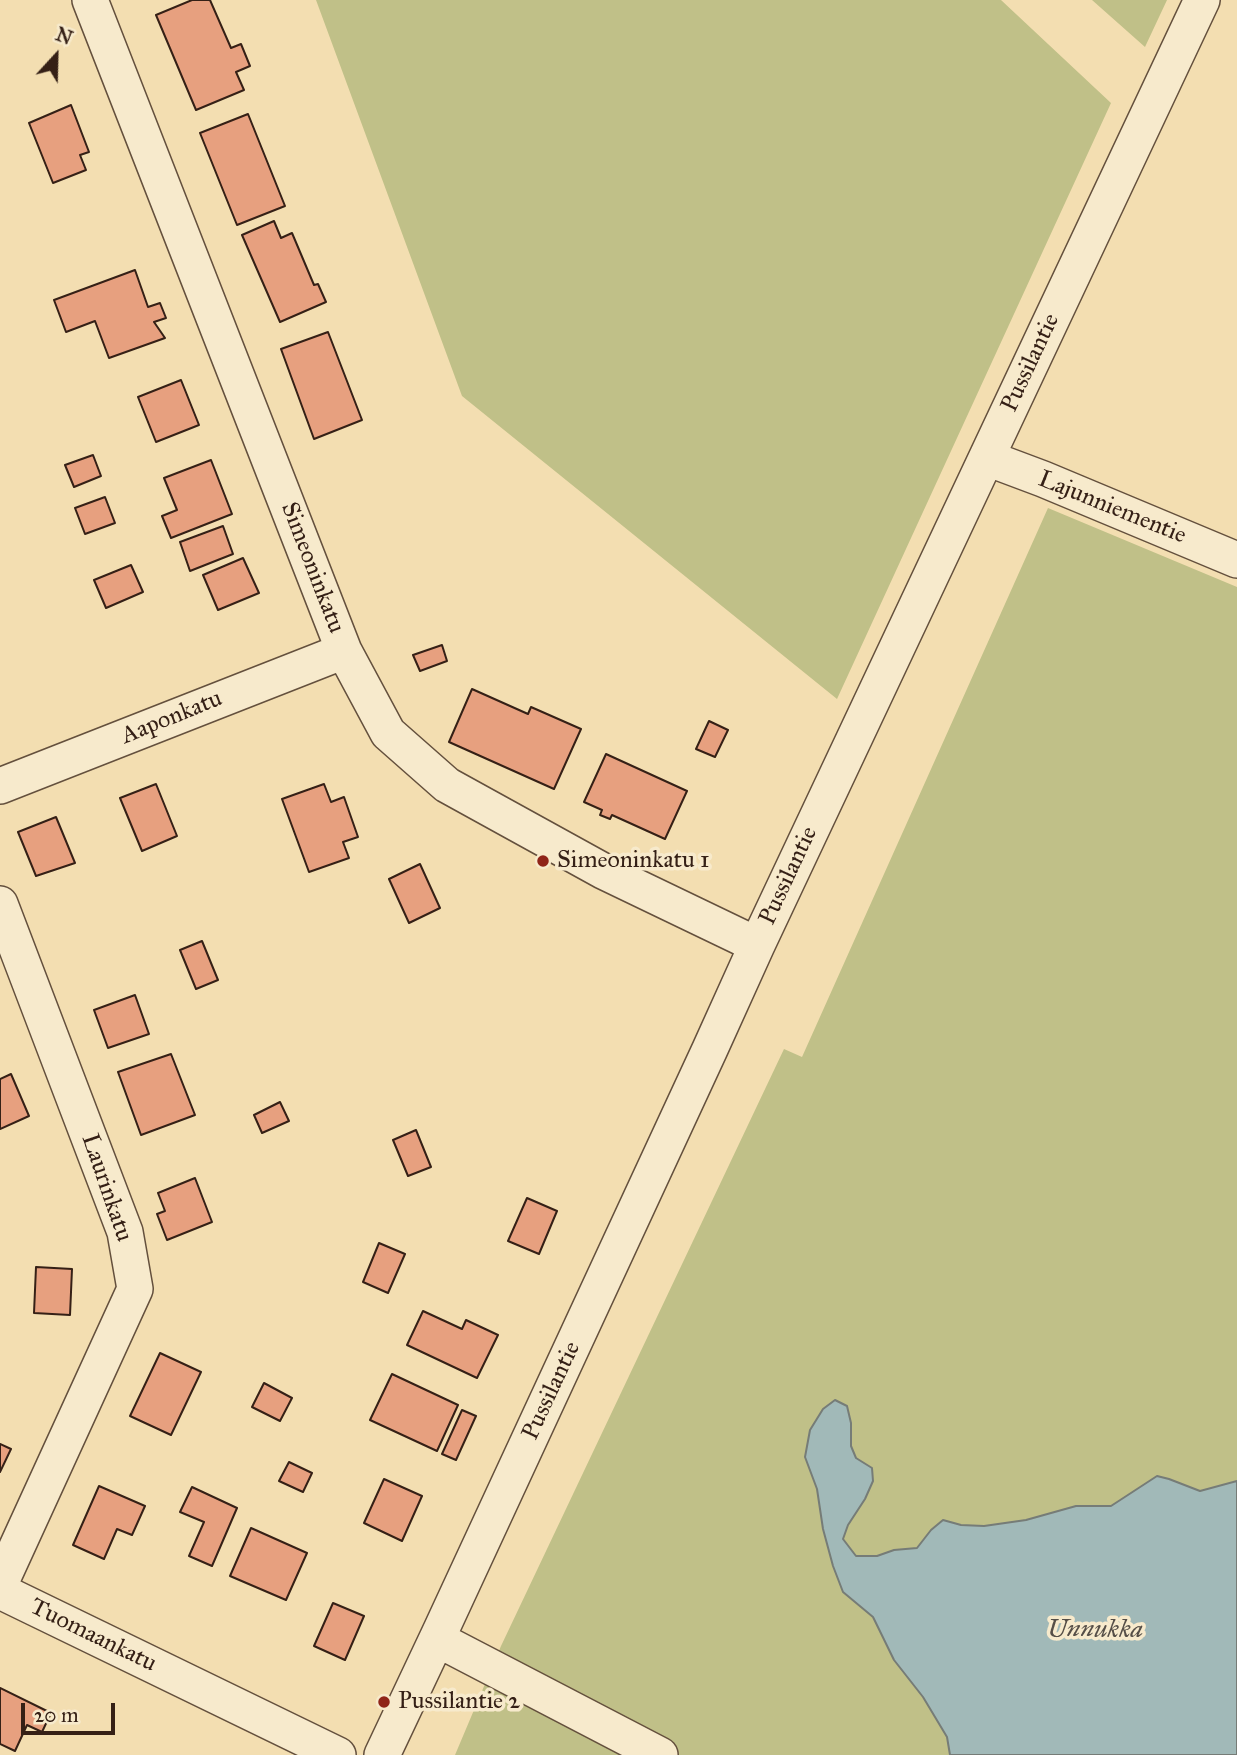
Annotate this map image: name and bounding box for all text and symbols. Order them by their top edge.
north arrow [21,21,91,91]
text: N [52,22,76,50]
street label: Pussilantie [996,309,1066,417]
street label: Lajunniementie [1034,465,1190,551]
street label: Simeoninkatu [274,498,350,638]
street label: Aaponkatu [117,685,227,751]
street label: Pussilantie [754,822,824,930]
place label: Simeoninkatu 1 [557,847,710,875]
marker: Simeoninkatu 1 [535,853,551,869]
street label: Laurinkatu [74,1130,138,1246]
street label: Pussilantie [517,1337,587,1445]
street label: Tuomaankatu [25,1593,161,1679]
water label: Unnukka [1047,1615,1143,1647]
scale bar [24,1688,119,1732]
place label: Pussilantie 2 [398,1688,520,1716]
marker: Pussilantie 2 [376,1694,392,1710]
text: 20 m [34,1702,79,1728]

